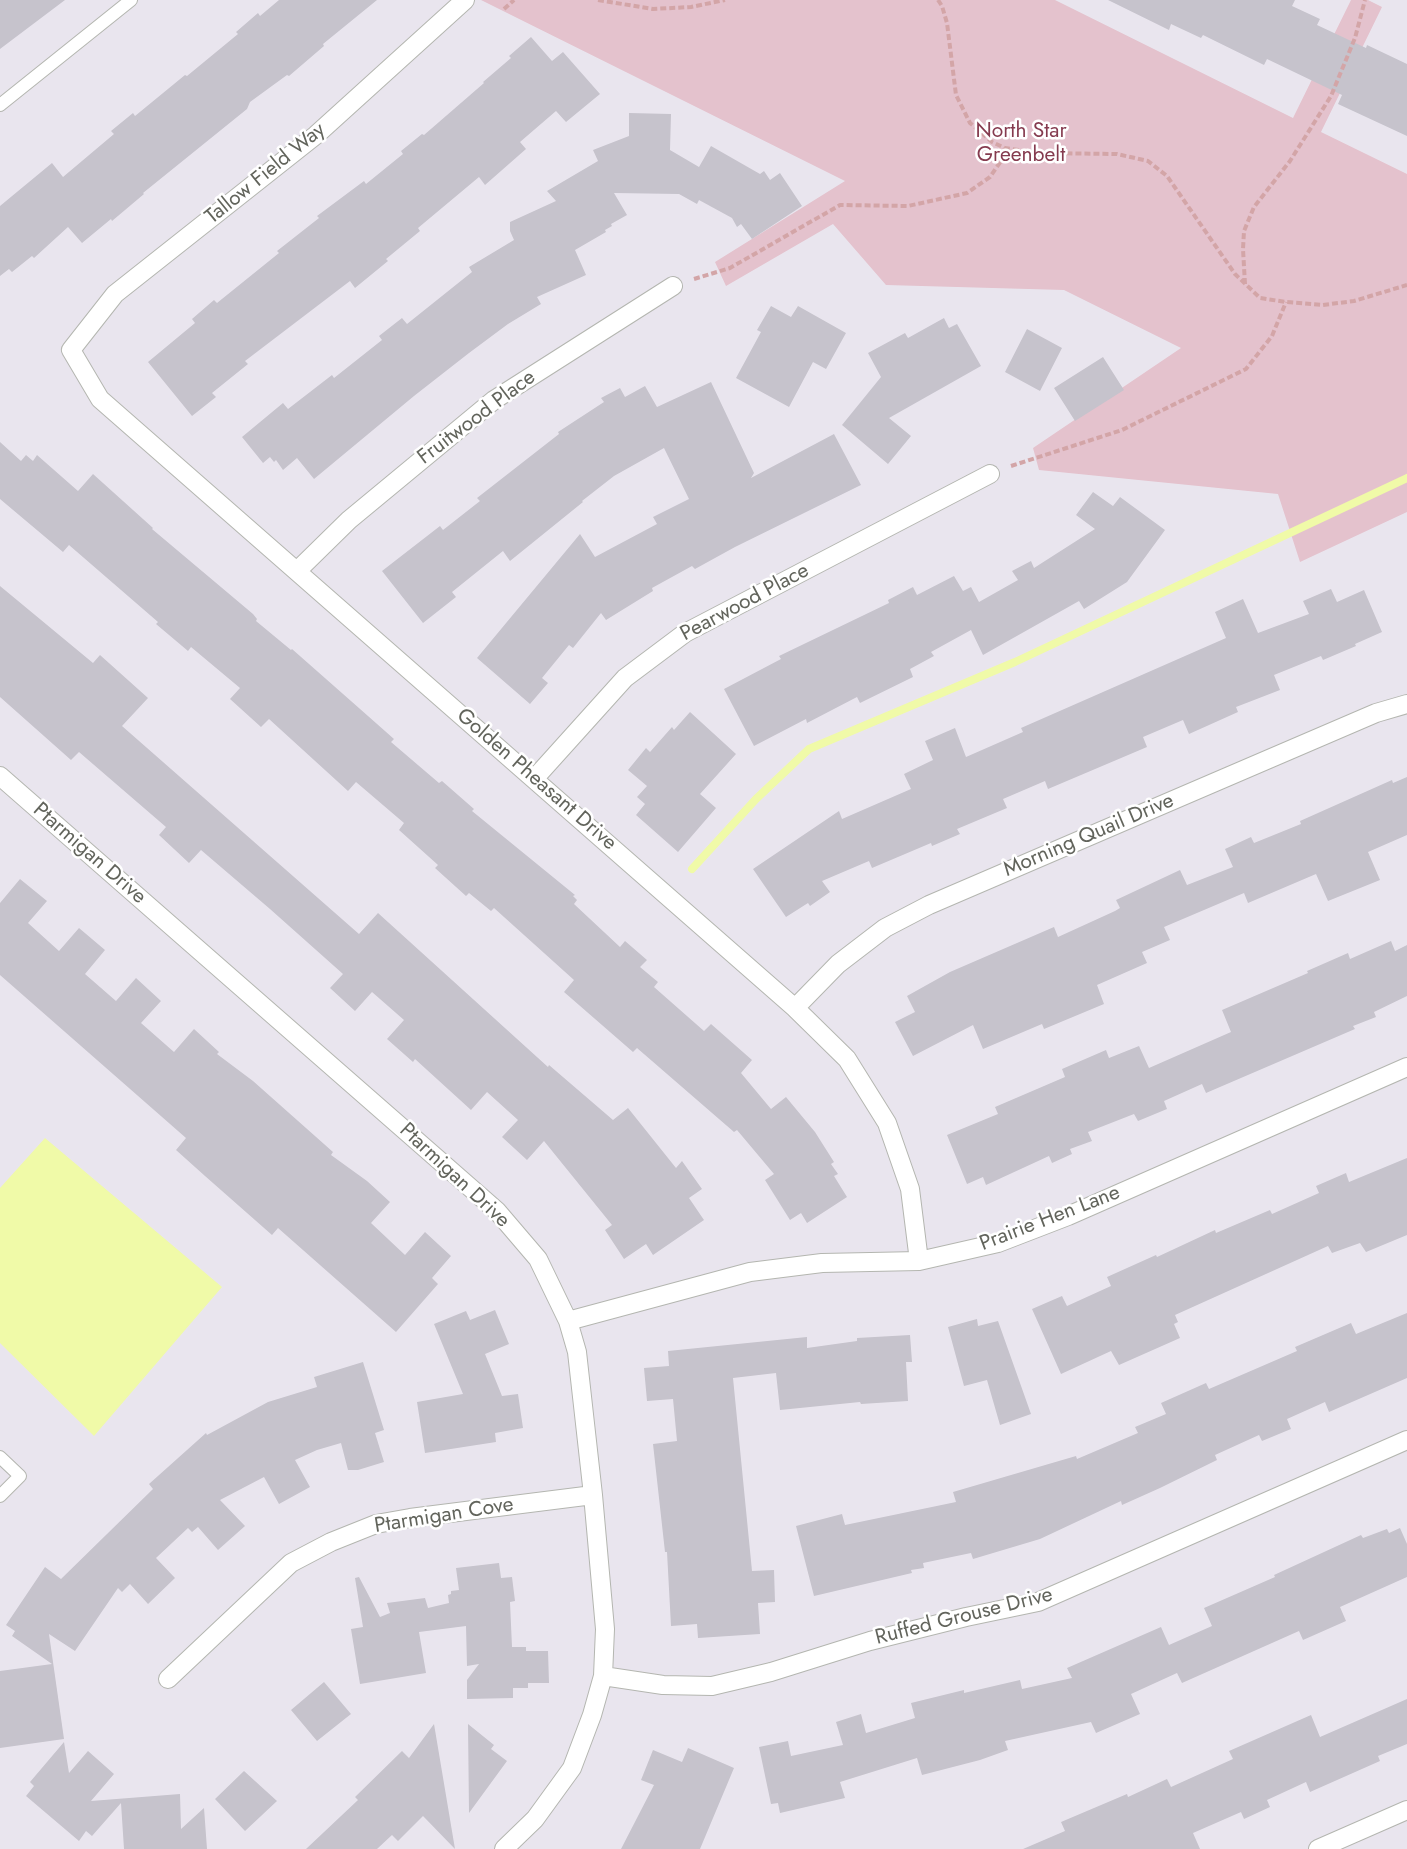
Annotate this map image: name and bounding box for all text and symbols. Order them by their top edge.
street label: Tallow Field Way [201,118,331,230]
park label: North Star Greenbelt [975,119,1067,169]
street label: Fruitwood Place [413,365,541,471]
street label: Pearwood Place [676,559,814,647]
street label: Golden Pheasant Drive [451,704,621,856]
street label: Morning Quail Drive [1000,789,1178,883]
street label: Ptarmigan Drive [27,798,151,910]
street label: Ptarmigan Drive [394,1118,514,1234]
street label: Prairie Hen Lane [976,1181,1124,1257]
street label: Ptarmigan Cove [373,1493,515,1539]
street label: Ruffed Grouse Drive [873,1583,1055,1651]

